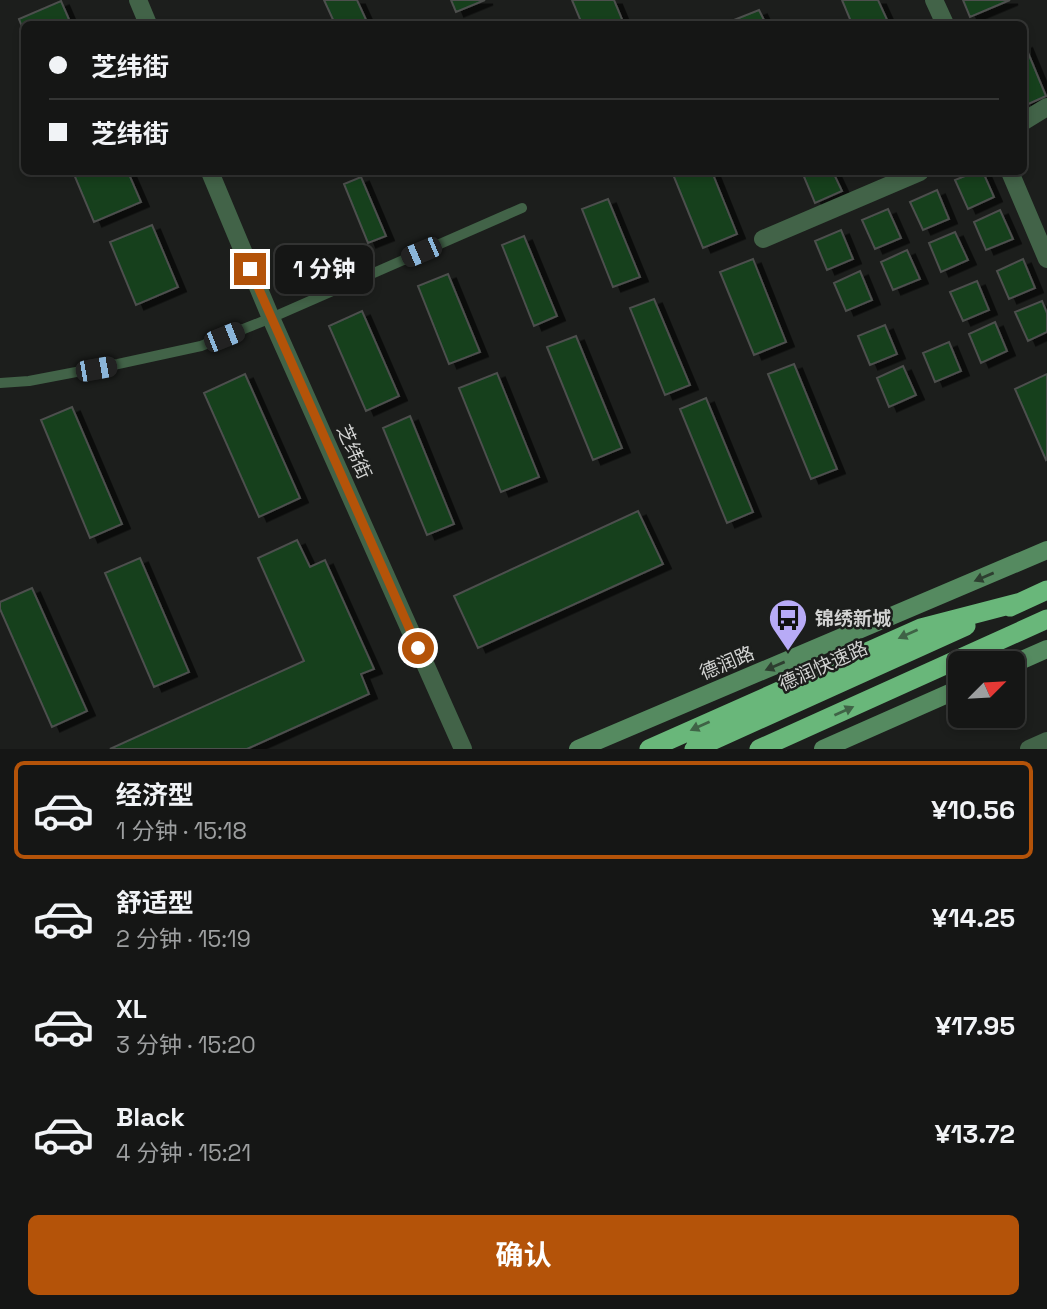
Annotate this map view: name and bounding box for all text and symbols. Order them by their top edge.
text: 芝纬街 [91,50,169,84]
text: 芝纬街 [91,117,169,151]
car [398,234,445,270]
callout: 1 分钟 [274,244,372,294]
route end [234,253,266,285]
text: 1 分钟 [293,254,355,284]
car [201,319,248,355]
car [74,355,119,383]
street label: 芝纬街 [331,421,377,483]
one-way arrow [973,571,994,582]
bus stop icon: 锦绣新城 [767,597,809,652]
place label: 锦绣新城 [815,606,891,631]
one-way arrow [898,628,918,640]
route start [402,632,434,664]
street label: 德润快速路 [775,635,871,697]
street label: 德润路 [696,640,758,686]
north arrow [948,651,1026,728]
map controls [948,651,1025,728]
one-way arrow [764,660,785,671]
one-way arrow [834,705,854,717]
one-way arrow [690,720,710,732]
text: 经济型 [116,778,194,812]
icon: car [32,779,95,842]
text: ¥10.56 [931,793,1015,827]
text: 1 分钟 · 15:18 [116,816,247,846]
text: 舒适型 [116,886,194,920]
icon: car [32,887,95,950]
text: ¥14.25 [932,901,1015,935]
text: 2 分钟 · 15:19 [116,924,251,954]
text: XL [116,992,147,1026]
icon: car [32,995,95,1058]
text: ¥17.95 [935,1009,1015,1043]
text: 3 分钟 · 15:20 [116,1030,256,1060]
text: Black [116,1100,185,1134]
icon: car [32,1103,95,1166]
text: ¥13.72 [935,1117,1015,1151]
text: 4 分钟 · 15:21 [116,1138,251,1168]
button: 确认 [28,1215,1019,1295]

